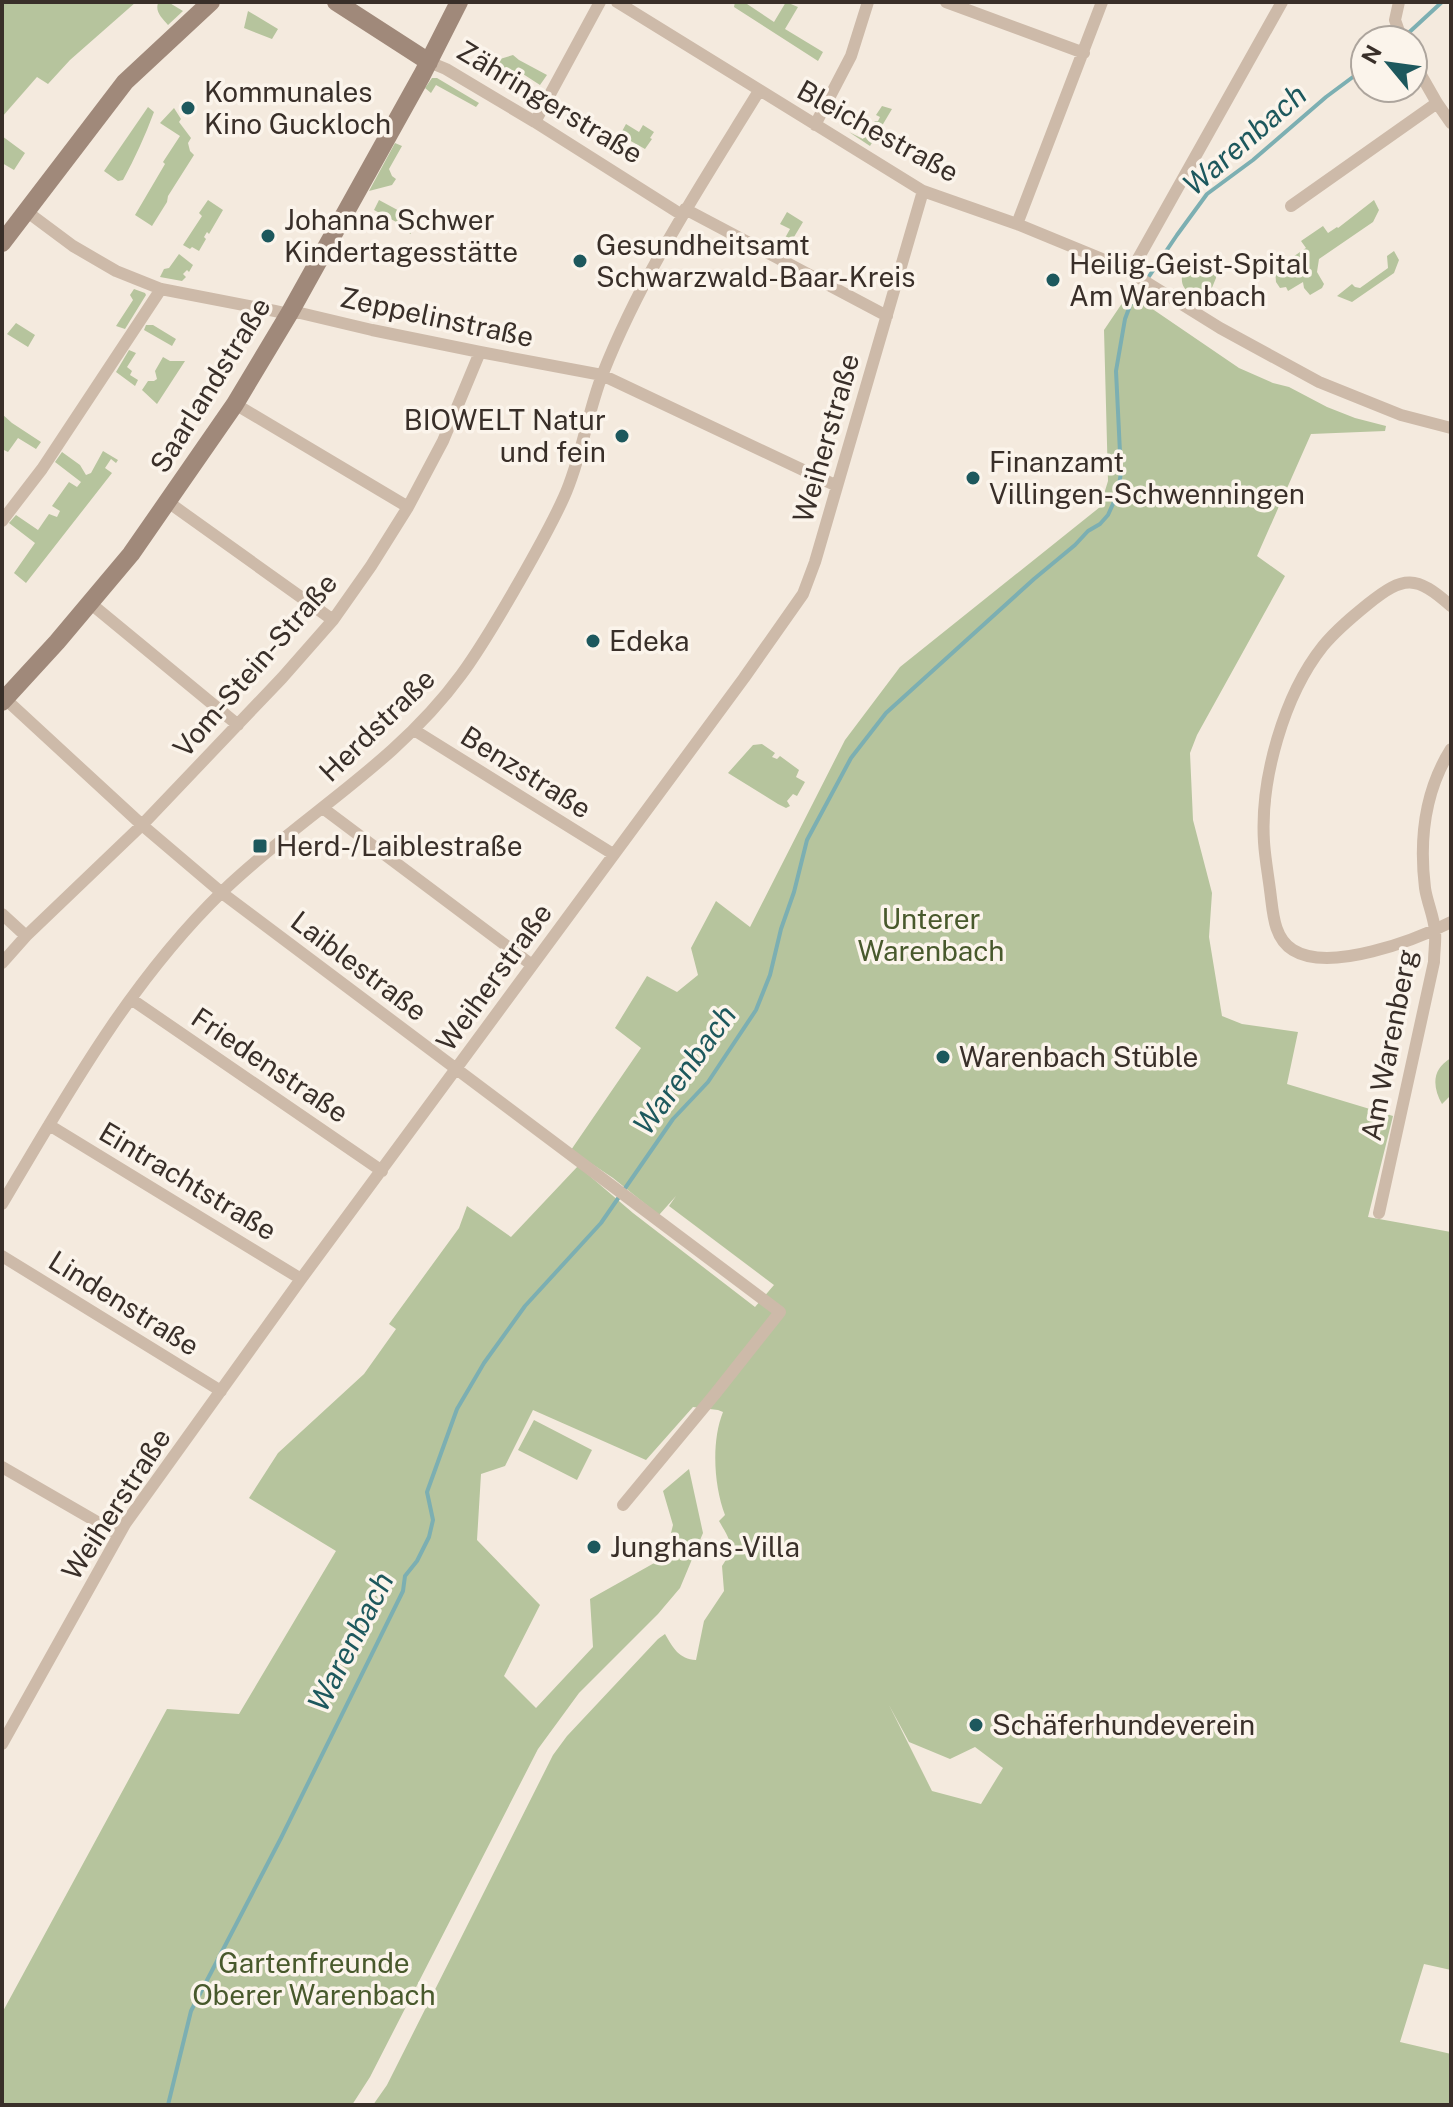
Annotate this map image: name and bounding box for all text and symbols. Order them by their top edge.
north arrow [1349,24,1429,104]
street label: Zähringerstraße [452,33,649,170]
text: N [1356,40,1387,68]
street label: Bleichestraße [792,73,965,188]
place label: Kommunales Kino Guckloch [204,75,391,140]
water label: Warenbach [1175,76,1313,203]
marker: Kommunales Kino Guckloch [179,99,197,117]
place label: Johanna Schwer Kindertagesstätte [284,203,518,268]
marker: Johanna Schwer Kindertagesstätte [259,227,277,245]
place label: Gesundheitsamt Schwarzwald-Baar-Kreis [596,228,915,293]
place label: Heilig-Geist-Spital Am Warenbach [1069,247,1310,312]
marker: Gesundheitsamt Schwarzwald-Baar-Kreis [571,252,589,270]
marker: Heilig-Geist-Spital Am Warenbach [1044,271,1062,289]
street label: Zeppelinstraße [337,280,537,353]
street label: Saarlandstraße [143,291,277,478]
street label: Weiherstraße [786,350,865,526]
place label: BIOWELT Natur und fein [404,403,606,468]
marker: BIOWELT Natur und fein [613,427,631,445]
place label: Finanzamt Villingen-Schwenningen [989,445,1305,510]
marker: Finanzamt Villingen-Schwenningen [964,469,982,487]
street label: Vom-Stein-Straße [166,566,343,763]
place label: Edeka [609,624,690,657]
marker: Edeka [584,632,602,650]
street label: Herdstraße [312,662,441,788]
street label: Benzstraße [455,719,598,825]
place label: Herd-/Laiblestraße [276,829,523,862]
marker: Herd-/Laiblestraße [251,837,269,855]
street label: Weiherstraße [429,896,558,1057]
park label: Unterer Warenbach [858,902,1004,967]
street label: Laiblestraße [285,904,434,1027]
street label: Am Warenberg [1354,946,1423,1143]
water label: Warenbach [625,998,743,1141]
street label: Friedenstraße [186,1000,355,1129]
place label: Warenbach Stüble [959,1040,1198,1073]
marker: Warenbach Stüble [934,1048,952,1066]
street label: Eintrachtstraße [94,1115,283,1246]
street label: Lindenstraße [43,1243,206,1362]
street label: Weiherstraße [54,1422,177,1586]
place label: Junghans-Villa [610,1530,800,1563]
marker: Junghans-Villa [585,1538,603,1556]
water label: Warenbach [300,1566,401,1717]
place label: Schäferhundeverein [992,1708,1255,1741]
marker: Schäferhundeverein [967,1716,985,1734]
park label: Gartenfreunde Oberer Warenbach [192,1946,436,2011]

